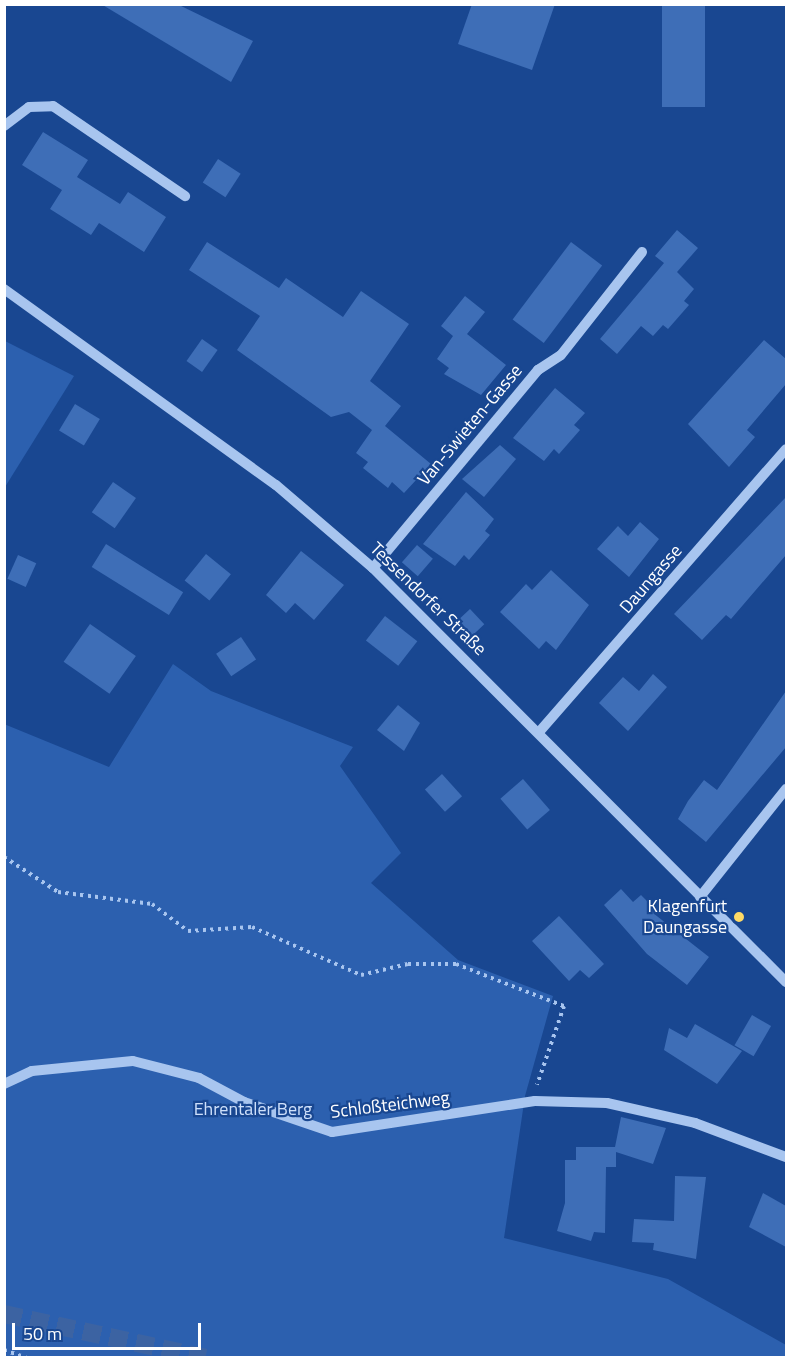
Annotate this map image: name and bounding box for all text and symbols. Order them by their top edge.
street label: Van-Swieten-Gasse [413,360,527,490]
street label: Tessendorfer Straße [365,538,491,660]
street label: Daungasse [615,540,687,618]
place label: Klagenfurt Daungasse [643,896,727,938]
marker: Klagenfurt Daungasse [732,910,746,924]
street label: Schloßteichweg [329,1087,451,1123]
park label: Ehrentaler Berg [194,1098,312,1120]
scale bar [15,1311,204,1349]
text: 50 m [23,1320,62,1347]

